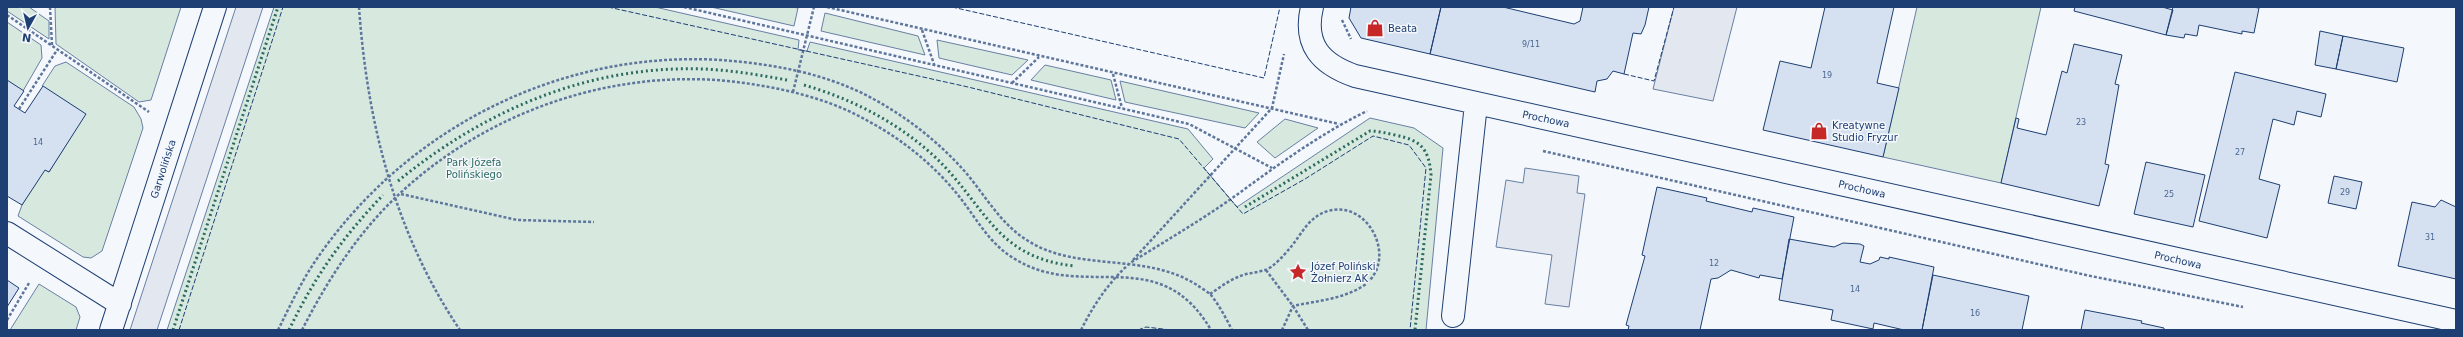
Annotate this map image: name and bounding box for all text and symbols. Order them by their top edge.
north arrow [8,8,48,48]
shop icon: Beata [1365,18,1385,38]
place label: Beata [1388,23,1417,34]
text: N [21,30,32,44]
house number: 9/11 [1522,40,1540,49]
house number: 19 [1822,71,1832,80]
street label: Prochowa [1521,109,1571,129]
house number: 23 [2076,118,2086,127]
place label: Kreatywne Studio Fryzur [1832,120,1899,143]
shop icon: Kreatywne Studio Fryzur [1809,121,1829,141]
house number: 14 [33,138,43,147]
street label: Garwolińska [148,138,178,200]
house number: 27 [2235,148,2245,157]
park label: Park Józefa Polińskiego [446,157,502,180]
street label: Prochowa [1837,178,1887,200]
house number: 29 [2340,188,2350,197]
house number: 25 [2164,190,2174,199]
house number: 31 [2425,233,2435,242]
street label: Prochowa [2153,249,2203,271]
house number: 12 [1709,259,1719,268]
place label: Józef Poliński Żołnierz AK [1310,261,1376,284]
place icon: Józef Poliński Żołnierz AK [1288,262,1308,282]
house number: 14 [1850,285,1860,294]
house number: 16 [1970,309,1980,318]

